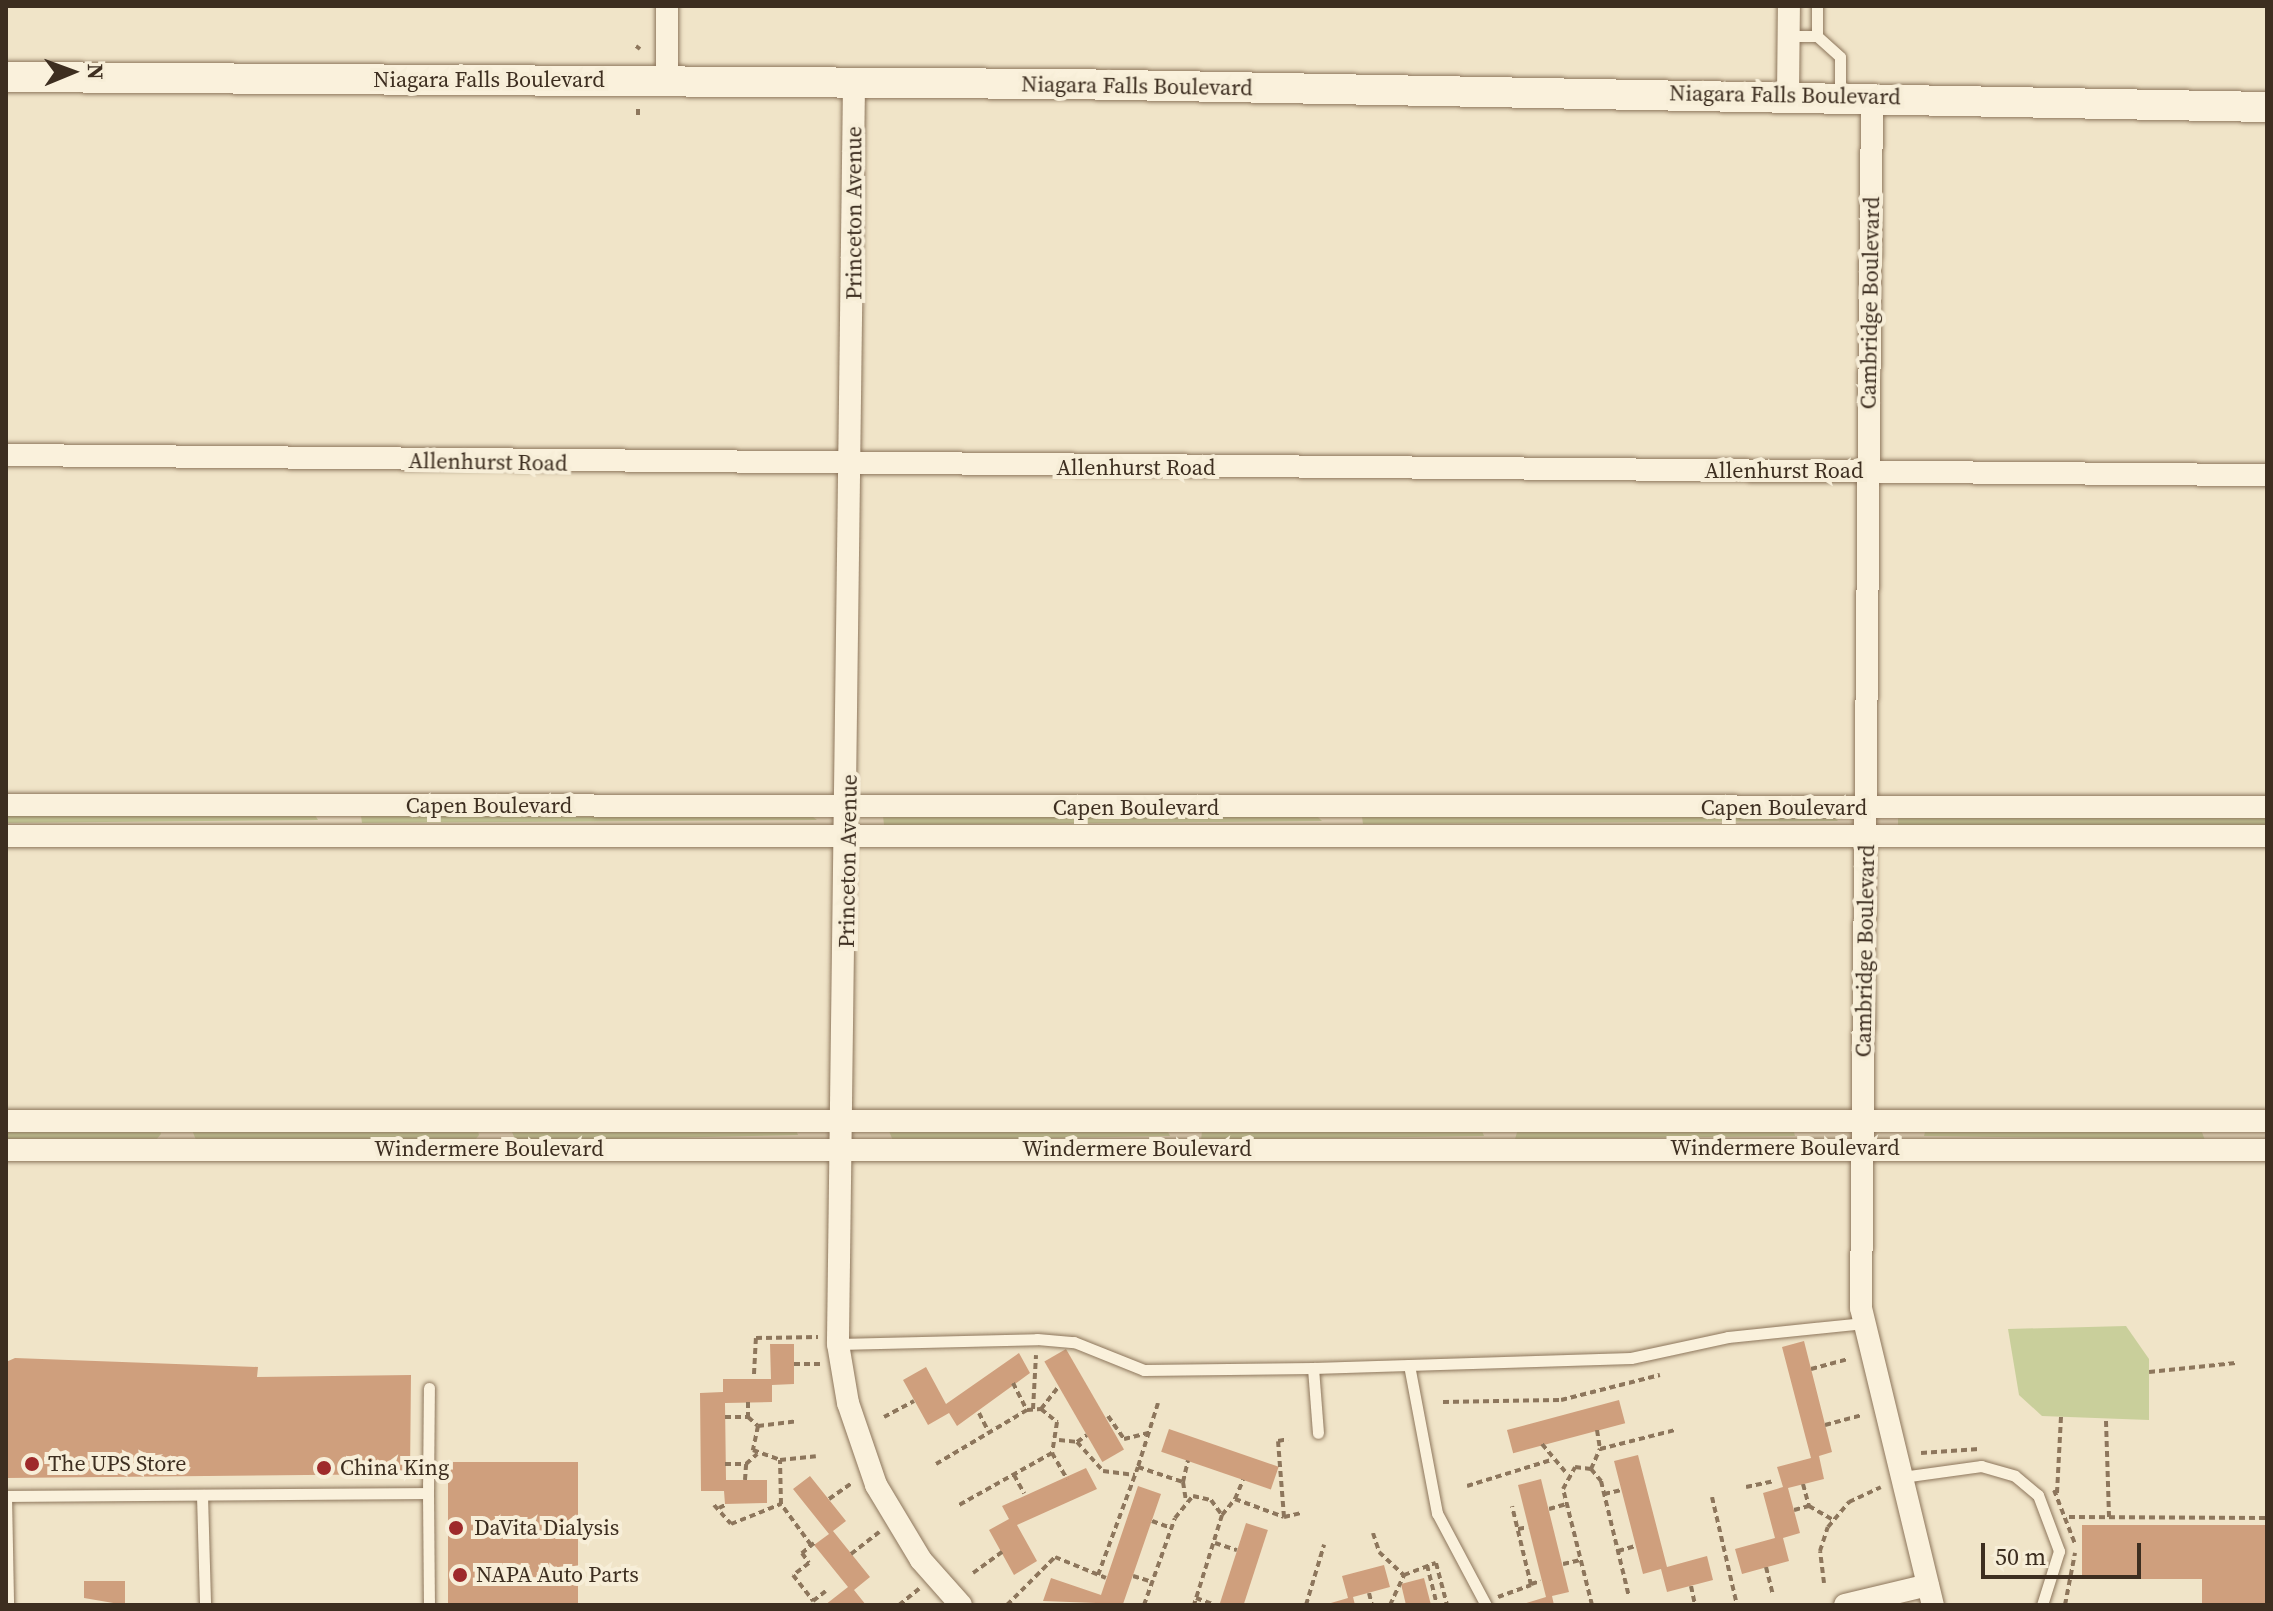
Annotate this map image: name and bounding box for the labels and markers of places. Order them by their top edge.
place label: The UPS Store [48,1451,187,1477]
marker: The UPS Store [23,1455,41,1473]
place label: China King [340,1455,449,1481]
marker: China King [315,1459,333,1477]
place label: DaVita Dialysis [474,1515,619,1541]
marker: DaVita Dialysis [445,1517,467,1539]
place label: NAPA Auto Parts [476,1562,639,1588]
marker: NAPA Auto Parts [451,1566,469,1584]

